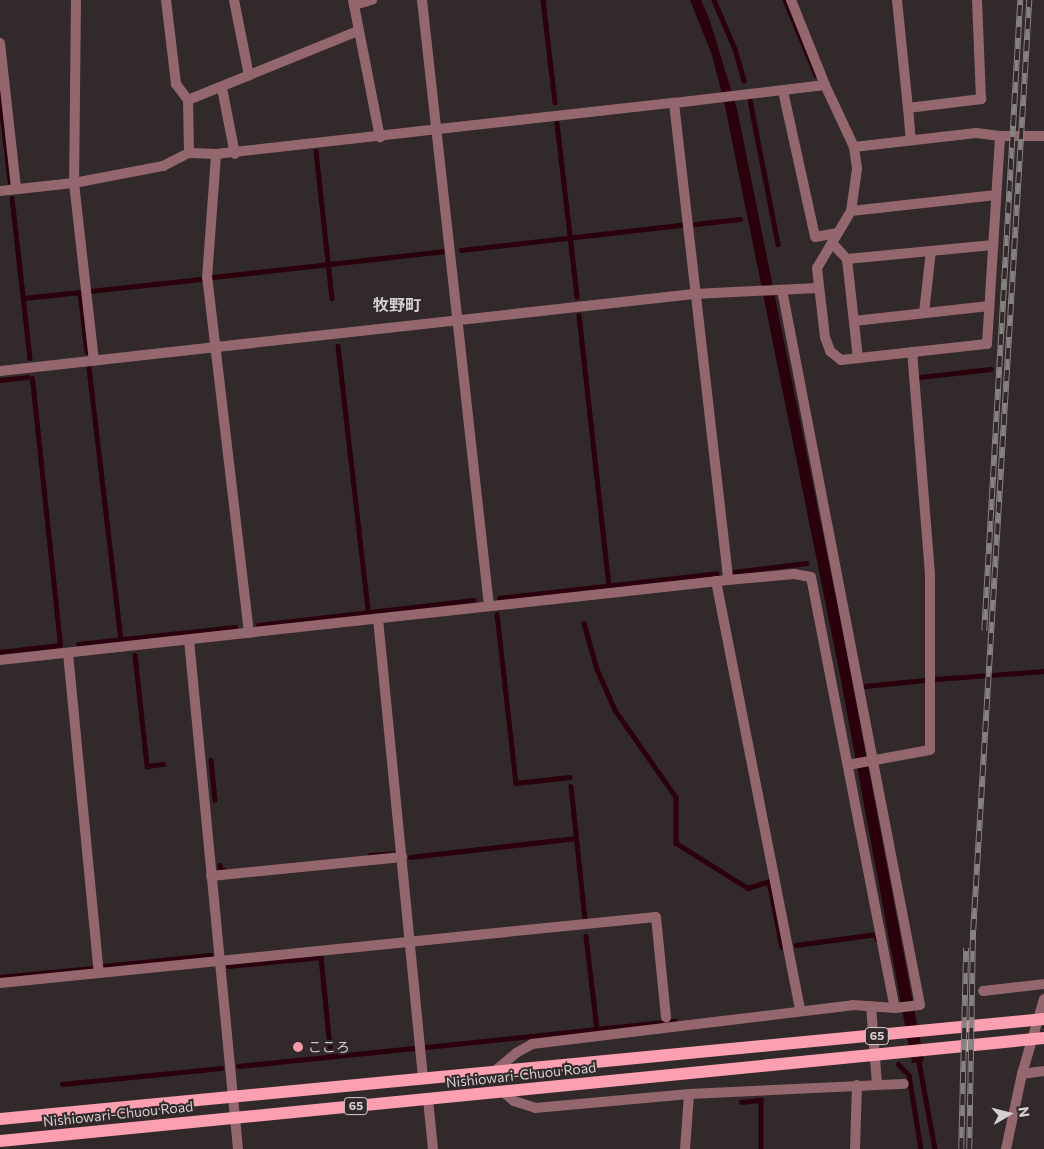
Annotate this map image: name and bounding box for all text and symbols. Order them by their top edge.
district label: 牧野町 [373,295,421,315]
road number: 65 [864,1026,890,1046]
place label: こころ [308,1039,350,1055]
marker: こころ [292,1041,304,1053]
street label: Nishiowari-Chuou Road [445,1059,597,1091]
north arrow [984,1089,1034,1139]
road number: 65 [344,1096,368,1116]
street label: Nishiowari-Chuou Road [42,1098,194,1130]
text: N [1015,1105,1033,1118]

